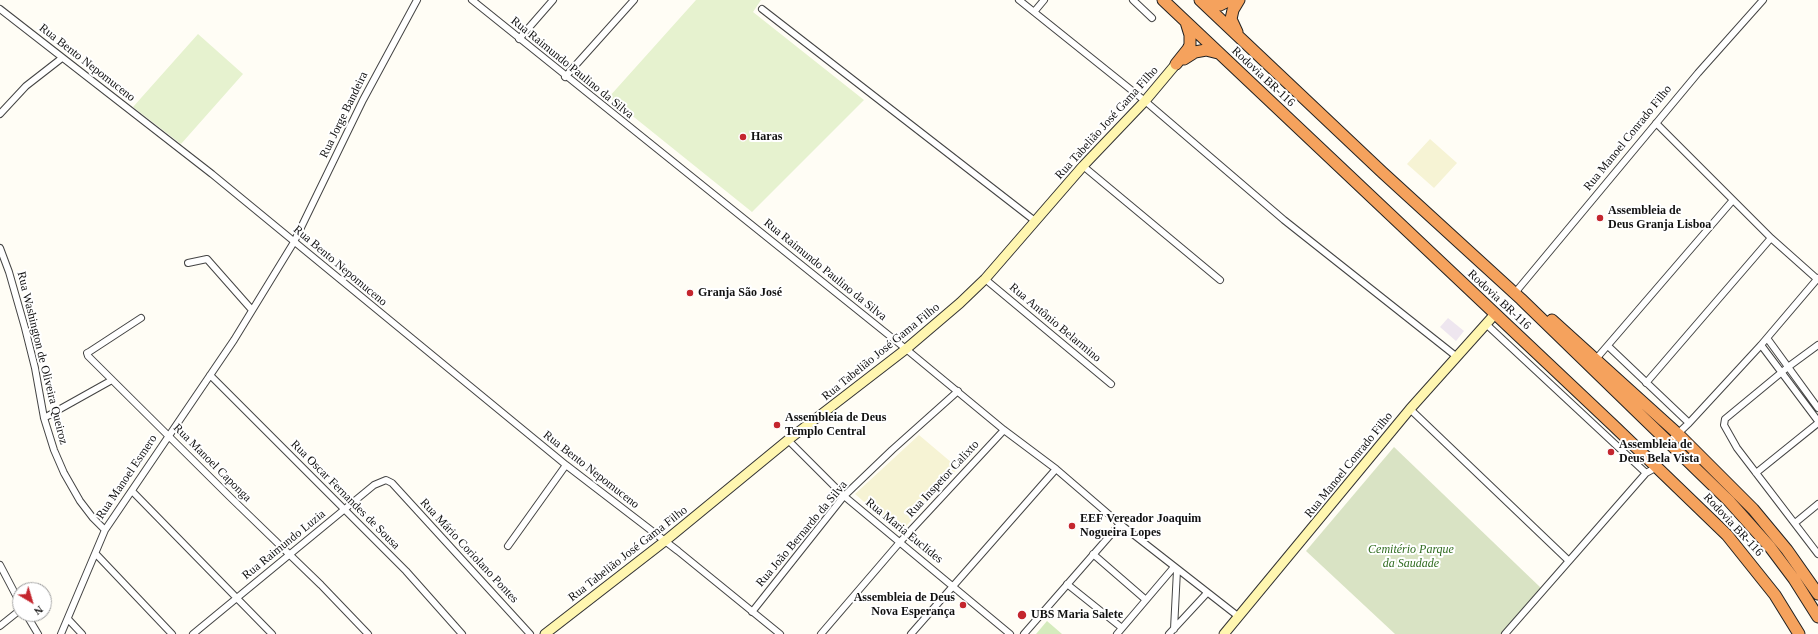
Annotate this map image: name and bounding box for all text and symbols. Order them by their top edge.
street label: Rua Raimundo Paulino da Silva [508,14,636,122]
street label: Rua Bento Nepomuceno [36,21,138,105]
street label: Rodovia BR-116 [1228,44,1298,110]
street label: Rua Tabelião José Gama Filho [1052,64,1162,182]
street label: Rua Jorge Bandeira [317,69,371,161]
street label: Rua Manoel Conrado Filho [1581,82,1675,194]
place label: Haras [751,130,782,144]
marker: Haras [738,132,748,142]
place label: Assembleia de Deus Granja Lisboa [1608,204,1711,232]
marker: Assembleia de Deus Granja Lisboa [1595,213,1605,223]
street label: Rua Raimundo Paulino da Silva [761,216,889,324]
street label: Rua Bento Nepomuceno [290,223,390,309]
street label: Rodovia BR-116 [1464,267,1534,333]
street label: Rua Washington de Oliveira Queiroz [14,270,70,446]
street label: Rua Antônio Belarmino [1006,280,1104,366]
place label: Granja São José [698,286,782,300]
marker: Granja São José [685,288,695,298]
street label: Rua Tabelião José Gama Filho [819,300,943,404]
street label: Rua Manoel Conrado Filho [1302,409,1396,521]
place label: Assembleia de Deus Templo Central [785,411,886,439]
marker: Assembleia de Deus Templo Central [772,420,782,430]
street label: Rua Manoel Caponga [170,421,254,505]
street label: Rua Bento Nepomuceno [540,428,642,512]
street label: Rua Manoel Esmero [93,432,161,522]
street label: Rua Oscar Fernandes de Sousa [287,437,403,553]
street label: Rua Inspetor Calixto [904,438,982,520]
place label: Assembleia de Deus Bela Vista [1619,438,1699,466]
marker: Assembleia de Deus Bela Vista [1606,447,1616,457]
street label: Rua João Bernardo da Silva [753,478,851,590]
street label: Rodovia BR-116 [1700,490,1766,560]
street label: Rua Maria Euclides [862,495,946,567]
street label: Rua Mário Coriolano Pontes [417,496,521,606]
street label: Rua Tabelião José Gama Filho [566,503,690,605]
street label: Rua Raimundo Luzia [240,507,328,583]
place label: EEF Vereador Joaquim Nogueira Lopes [1080,512,1201,540]
marker: EEF Vereador Joaquim Nogueira Lopes [1067,521,1077,531]
park label: Cemitério Parque da Saudade [1368,543,1454,571]
north arrow [12,582,52,622]
place label: Assembleia de Deus Nova Esperança [854,591,955,619]
marker: Assembleia de Deus Nova Esperança [958,600,968,610]
text: N [32,603,46,618]
place label: UBS Maria Salete [1031,608,1123,622]
marker: UBS Maria Salete [1016,609,1028,621]

